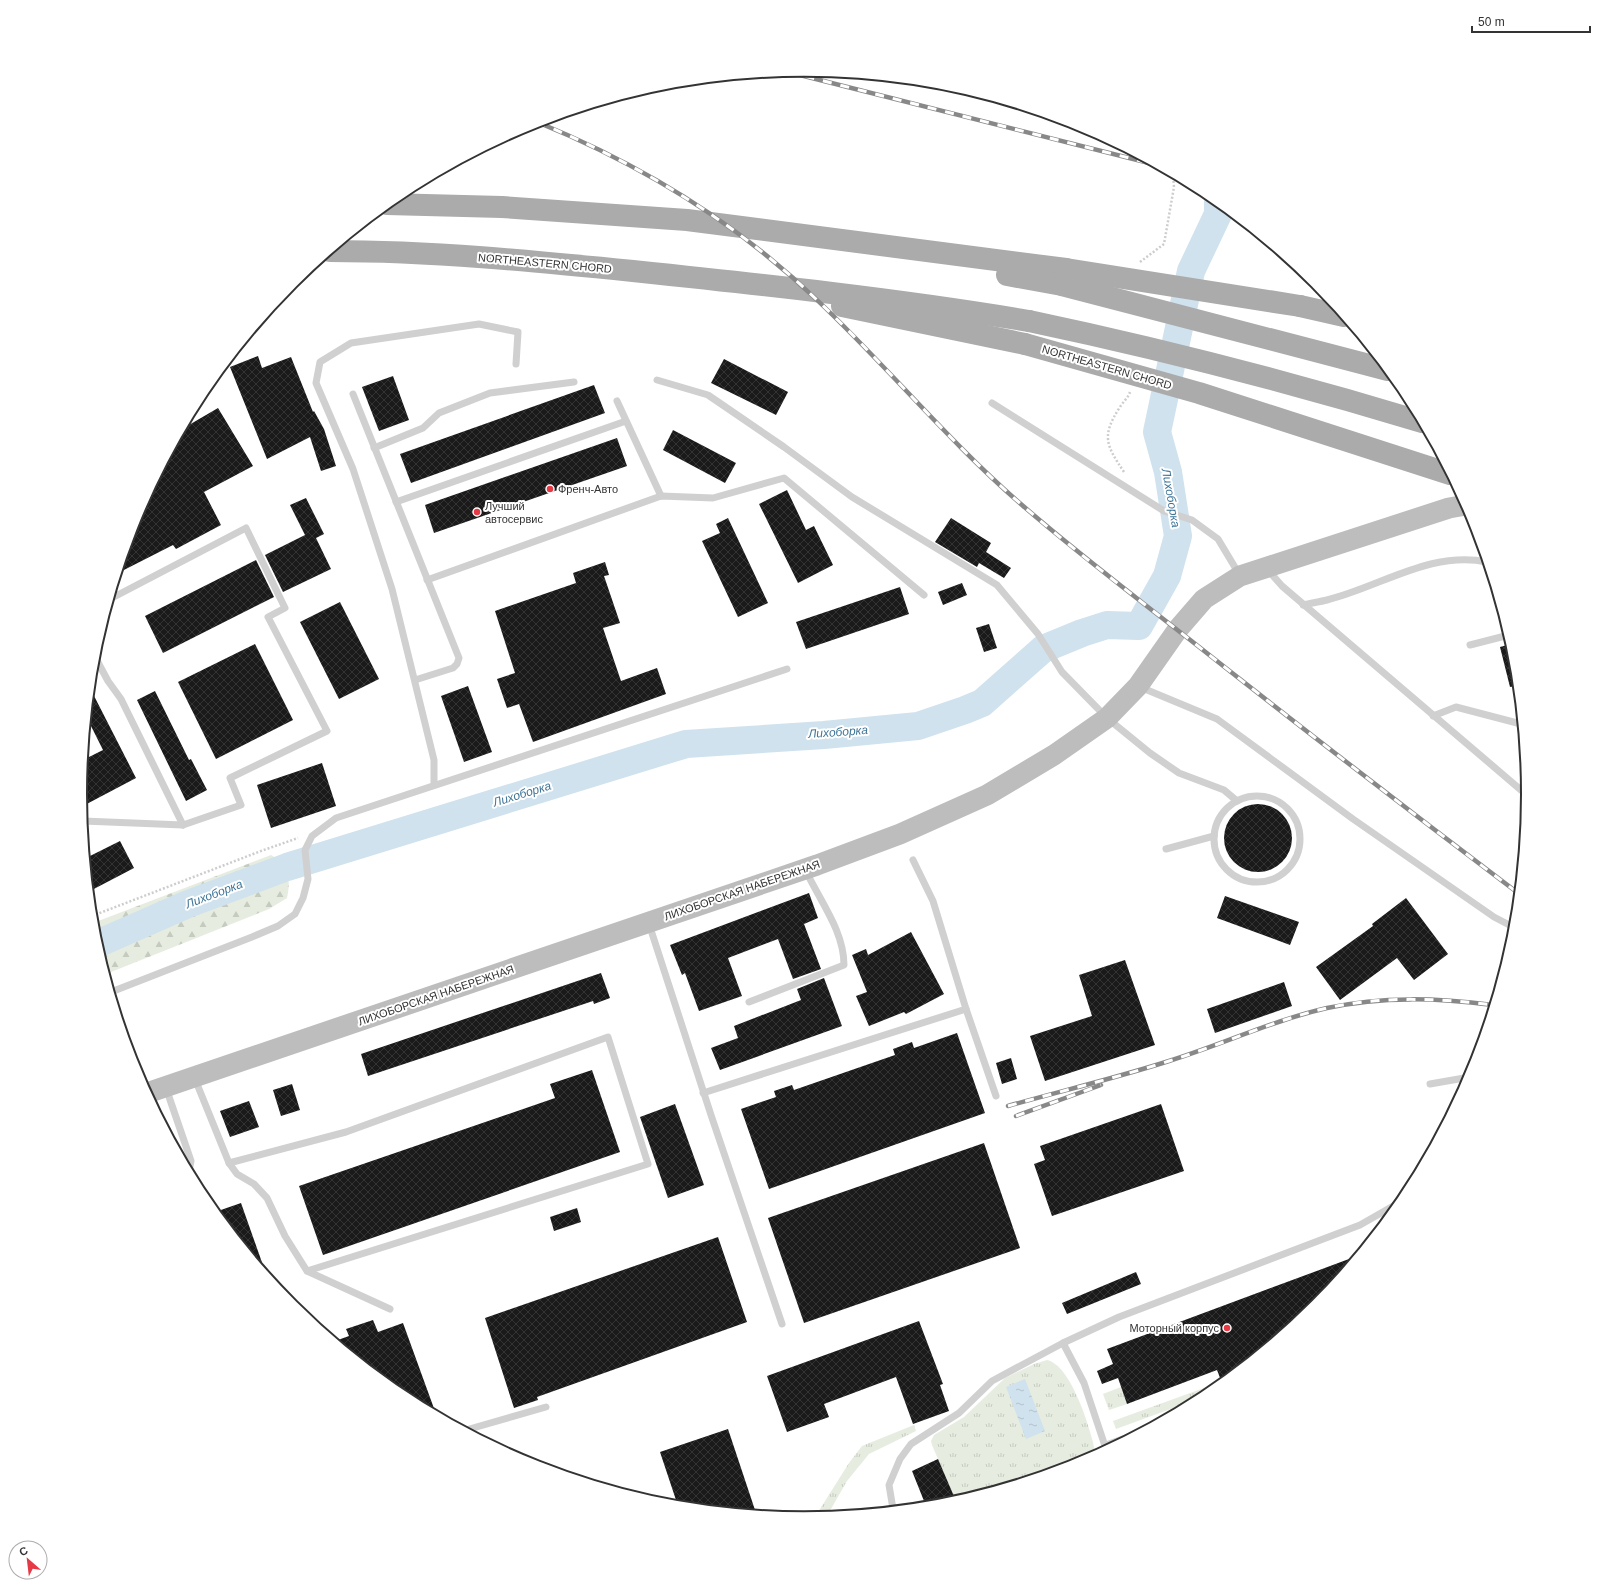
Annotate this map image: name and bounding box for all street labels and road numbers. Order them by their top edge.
street label: NORTHEASTERN CHORD [478,251,612,275]
street label: NORTHEASTERN CHORD [1041,343,1173,391]
street label: ЛИХОБОРСКАЯ НАБЕРЕЖНАЯ [662,858,822,922]
street label: ЛИХОБОРСКАЯ НАБЕРЕЖНАЯ [356,963,516,1027]

